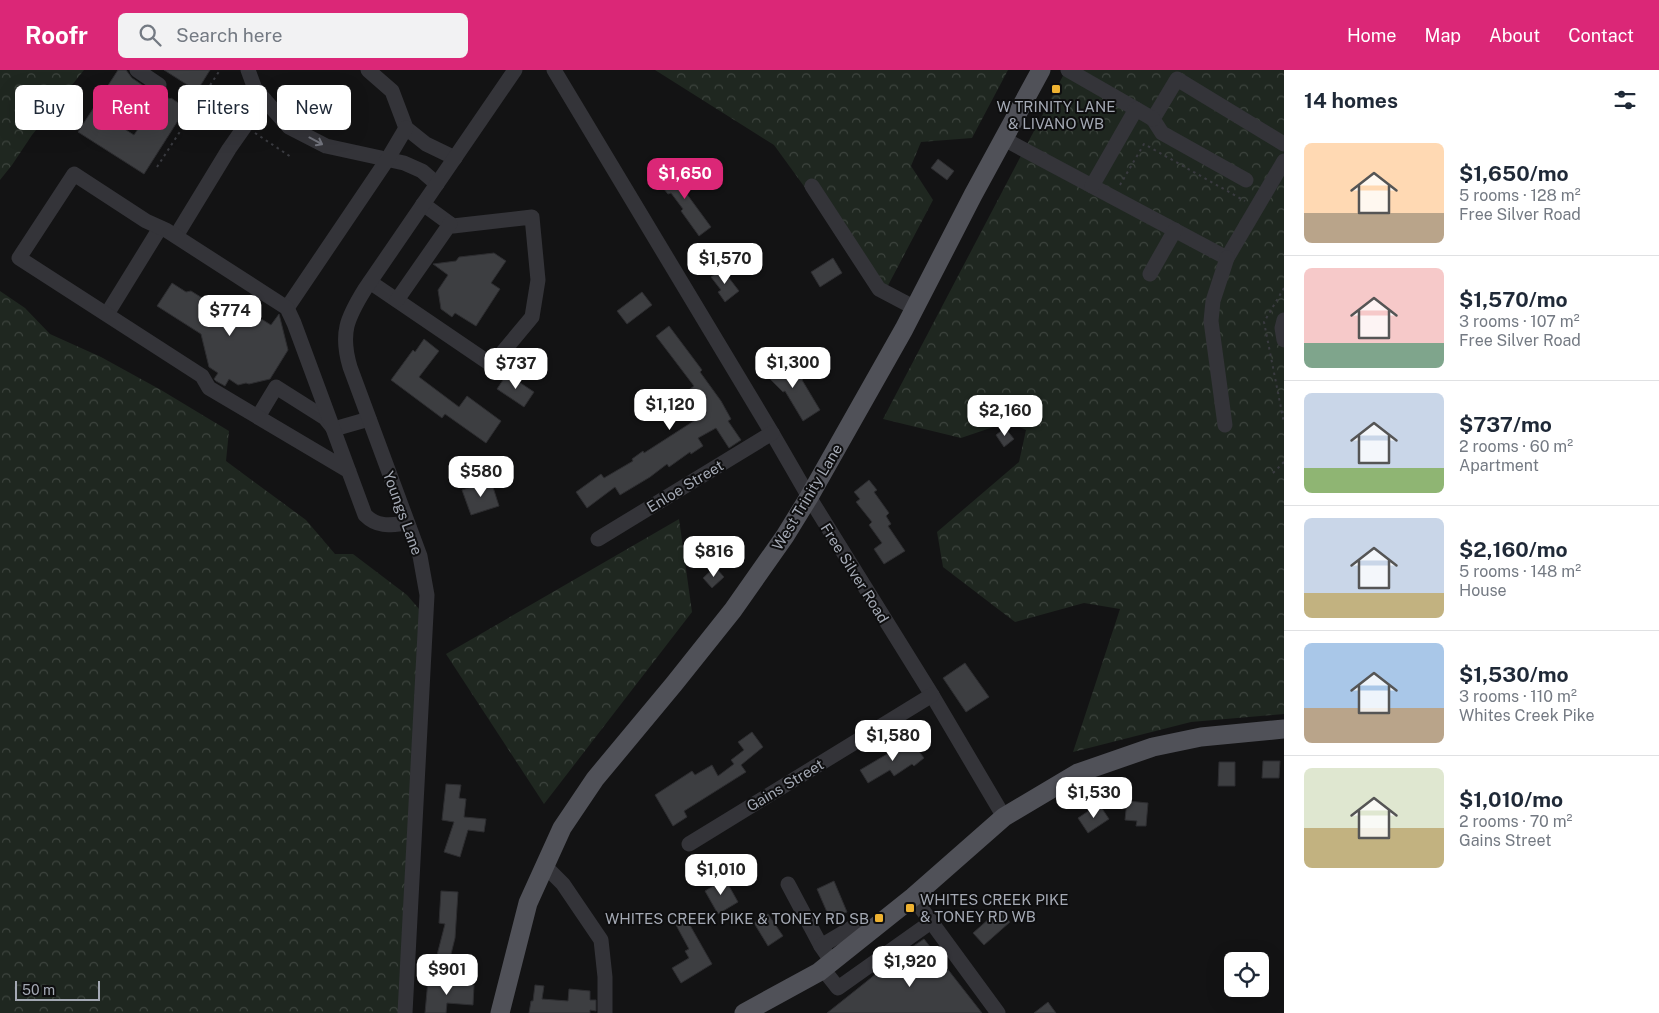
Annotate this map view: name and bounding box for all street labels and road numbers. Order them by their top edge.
street label: West Trinity Lane [769,441,845,553]
street label: Enloe Street [644,456,726,516]
street label: Youngs Lane [380,469,426,557]
street label: Free Silver Road [818,520,892,626]
street label: Gains Street [743,755,827,815]

